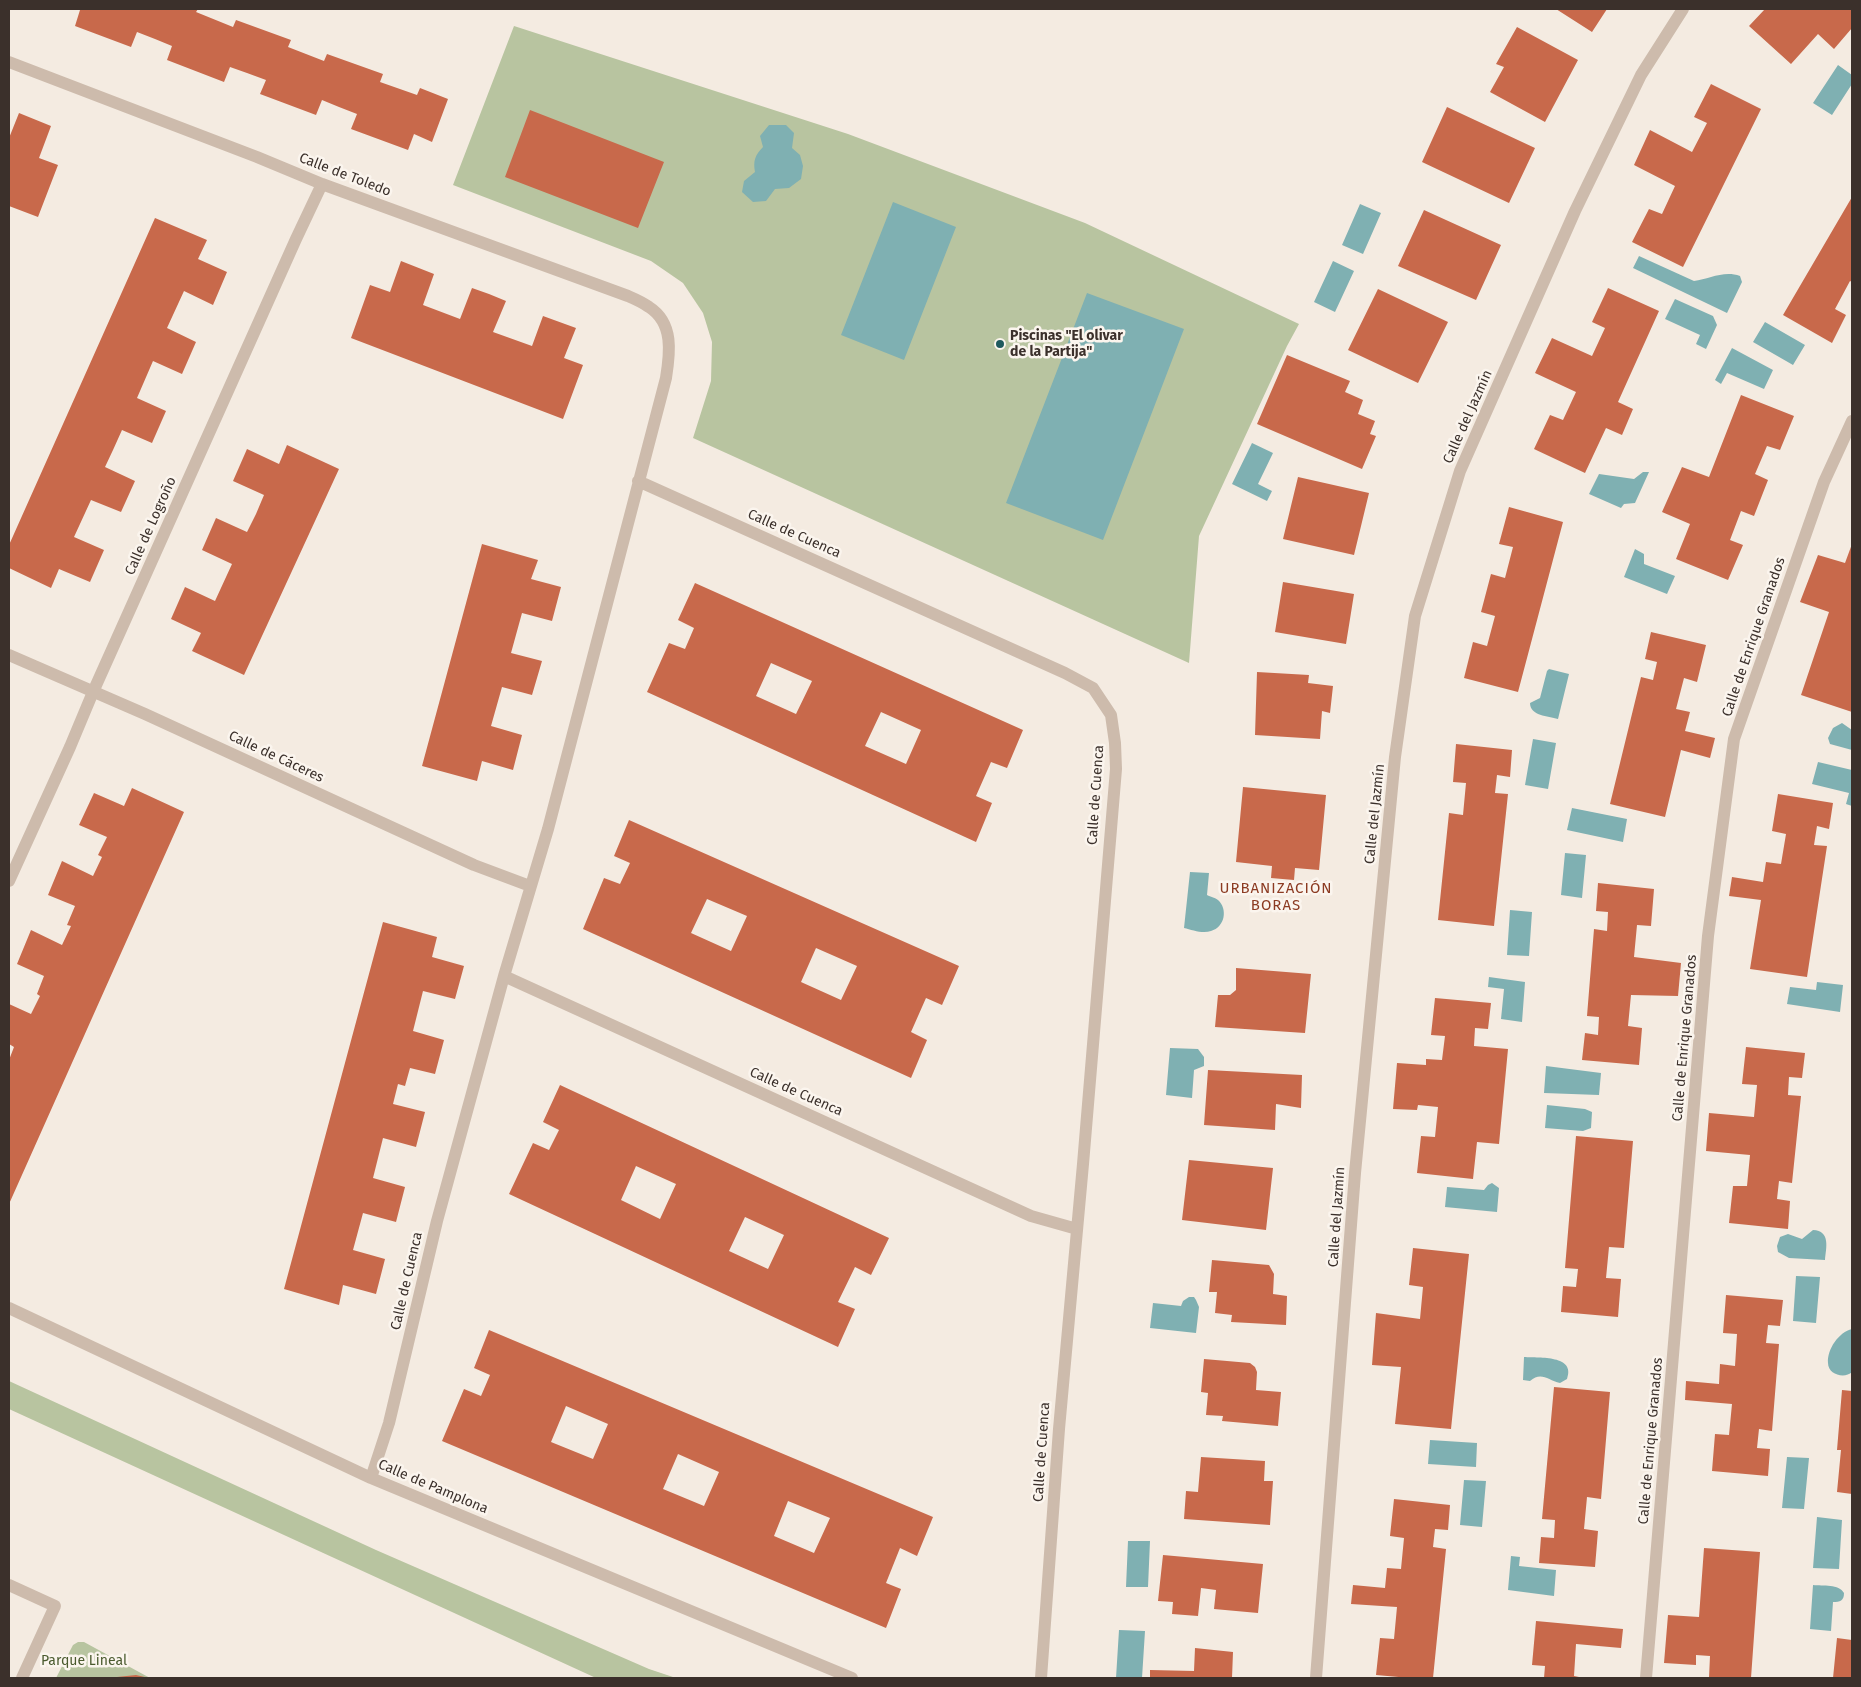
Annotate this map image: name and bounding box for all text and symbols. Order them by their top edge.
street label: Calle de Toledo [297,150,393,200]
place label: Piscinas "El olivar de la Partija" [1010,328,1123,361]
marker: Piscinas "El olivar de la Partija" [994,338,1006,350]
street label: Calle del Jazmín [1440,368,1496,466]
street label: Calle de Logroño [122,474,180,578]
street label: Calle de Cuenca [745,506,843,562]
street label: Calle de Enrique Granados [1719,555,1789,719]
street label: Calle de Cáceres [226,728,326,786]
street label: Calle de Cuenca [1084,744,1108,846]
street label: Calle del Jazmín [1361,763,1389,865]
district label: URBANIZACIÓN BORAS [1218,880,1334,915]
street label: Calle de Enrique Granados [1669,954,1701,1122]
street label: Calle de Cuenca [747,1064,845,1120]
street label: Calle del Jazmín [1325,1166,1349,1268]
street label: Calle de Cuenca [388,1230,426,1332]
street label: Calle de Enrique Granados [1635,1357,1667,1525]
street label: Calle de Cuenca [1030,1401,1054,1503]
street label: Calle de Pamplona [376,1456,490,1518]
park label: Parque Lineal [41,1653,127,1669]

